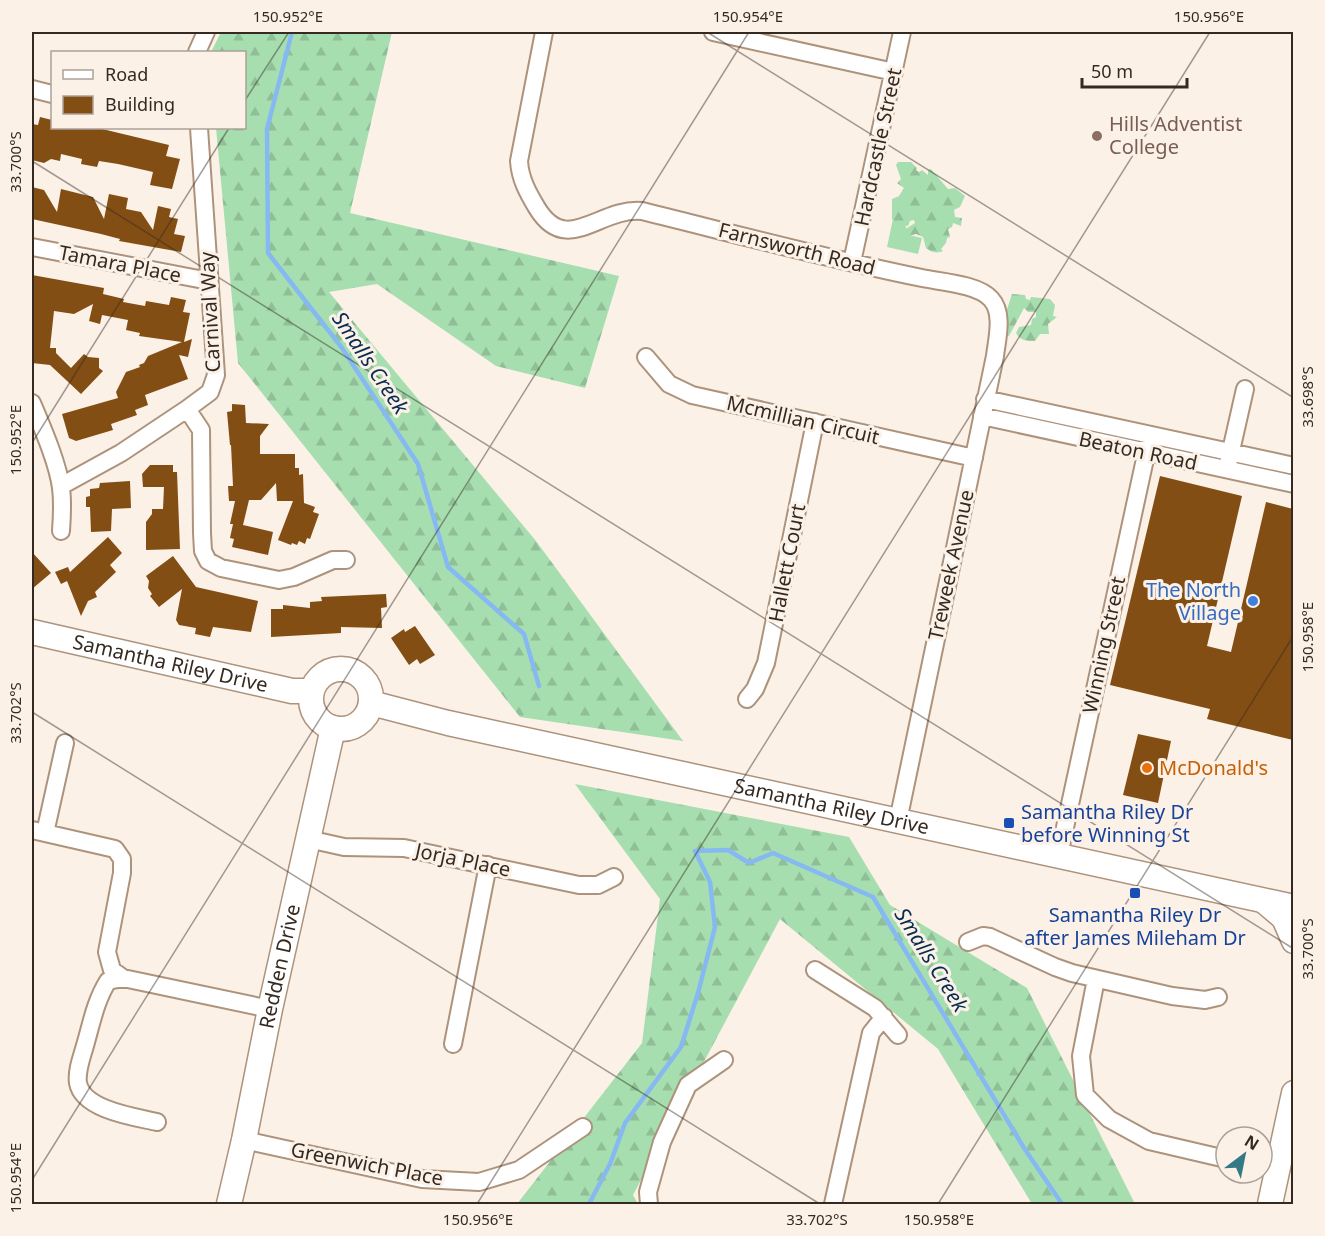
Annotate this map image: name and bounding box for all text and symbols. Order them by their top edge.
text: 150.952°E [253,6,323,26]
text: 150.954°E [713,6,783,26]
text: 150.956°E [1174,6,1244,26]
legend [51,51,246,129]
scale bar [1082,51,1187,89]
text: 50 m [1091,59,1133,83]
text: Road [105,62,148,86]
street label: Hardcastle Street [848,65,907,229]
text: Building [105,92,175,116]
place label: Hills Adventist College [1109,110,1242,160]
marker: Hills Adventist College [1090,129,1104,143]
text: 33.700°S [5,131,25,193]
street label: Farnsworth Road [716,216,878,281]
street label: Tamara Place [57,238,184,289]
street label: Carnival Way [193,250,226,373]
water label: Smalls Creek [326,306,416,420]
text: 33.698°S [1297,366,1317,428]
street label: Mcmillian Circuit [724,389,882,450]
text: 150.952°E [5,405,25,475]
street label: Beaton Road [1076,425,1200,476]
street label: Treweek Avenue [921,487,980,643]
street label: Hallett Court [762,501,811,624]
street label: Winning Street [1076,574,1131,716]
place label: The North Village [1146,576,1241,626]
marker: The North Village [1246,594,1260,608]
text: 150.958°E [1297,602,1317,672]
street label: Samantha Riley Drive [70,628,271,698]
text: 33.702°S [5,682,25,744]
place label: McDonald's [1159,754,1268,781]
marker: McDonald's [1140,761,1154,775]
street label: Samantha Riley Drive [731,772,932,840]
place label: Samantha Riley Dr before Winning St [1021,798,1193,848]
marker: Samantha Riley Dr before Winning St [1002,816,1016,830]
street label: Jorja Place [411,836,513,883]
marker: Samantha Riley Dr after James Mileham Dr [1128,886,1142,900]
street label: Redden Drive [252,901,306,1031]
place label: Samantha Riley Dr after James Mileham Dr [1024,901,1246,951]
water label: Smalls Creek [889,902,976,1018]
text: 33.700°S [1297,918,1317,980]
north arrow [1214,1125,1274,1185]
text: N [1241,1130,1263,1155]
street label: Greenwich Place [289,1135,446,1192]
text: 150.954°E [5,1143,25,1213]
text: 150.956°E [443,1209,513,1229]
text: 33.702°S [786,1209,848,1229]
text: 150.958°E [904,1209,974,1229]

